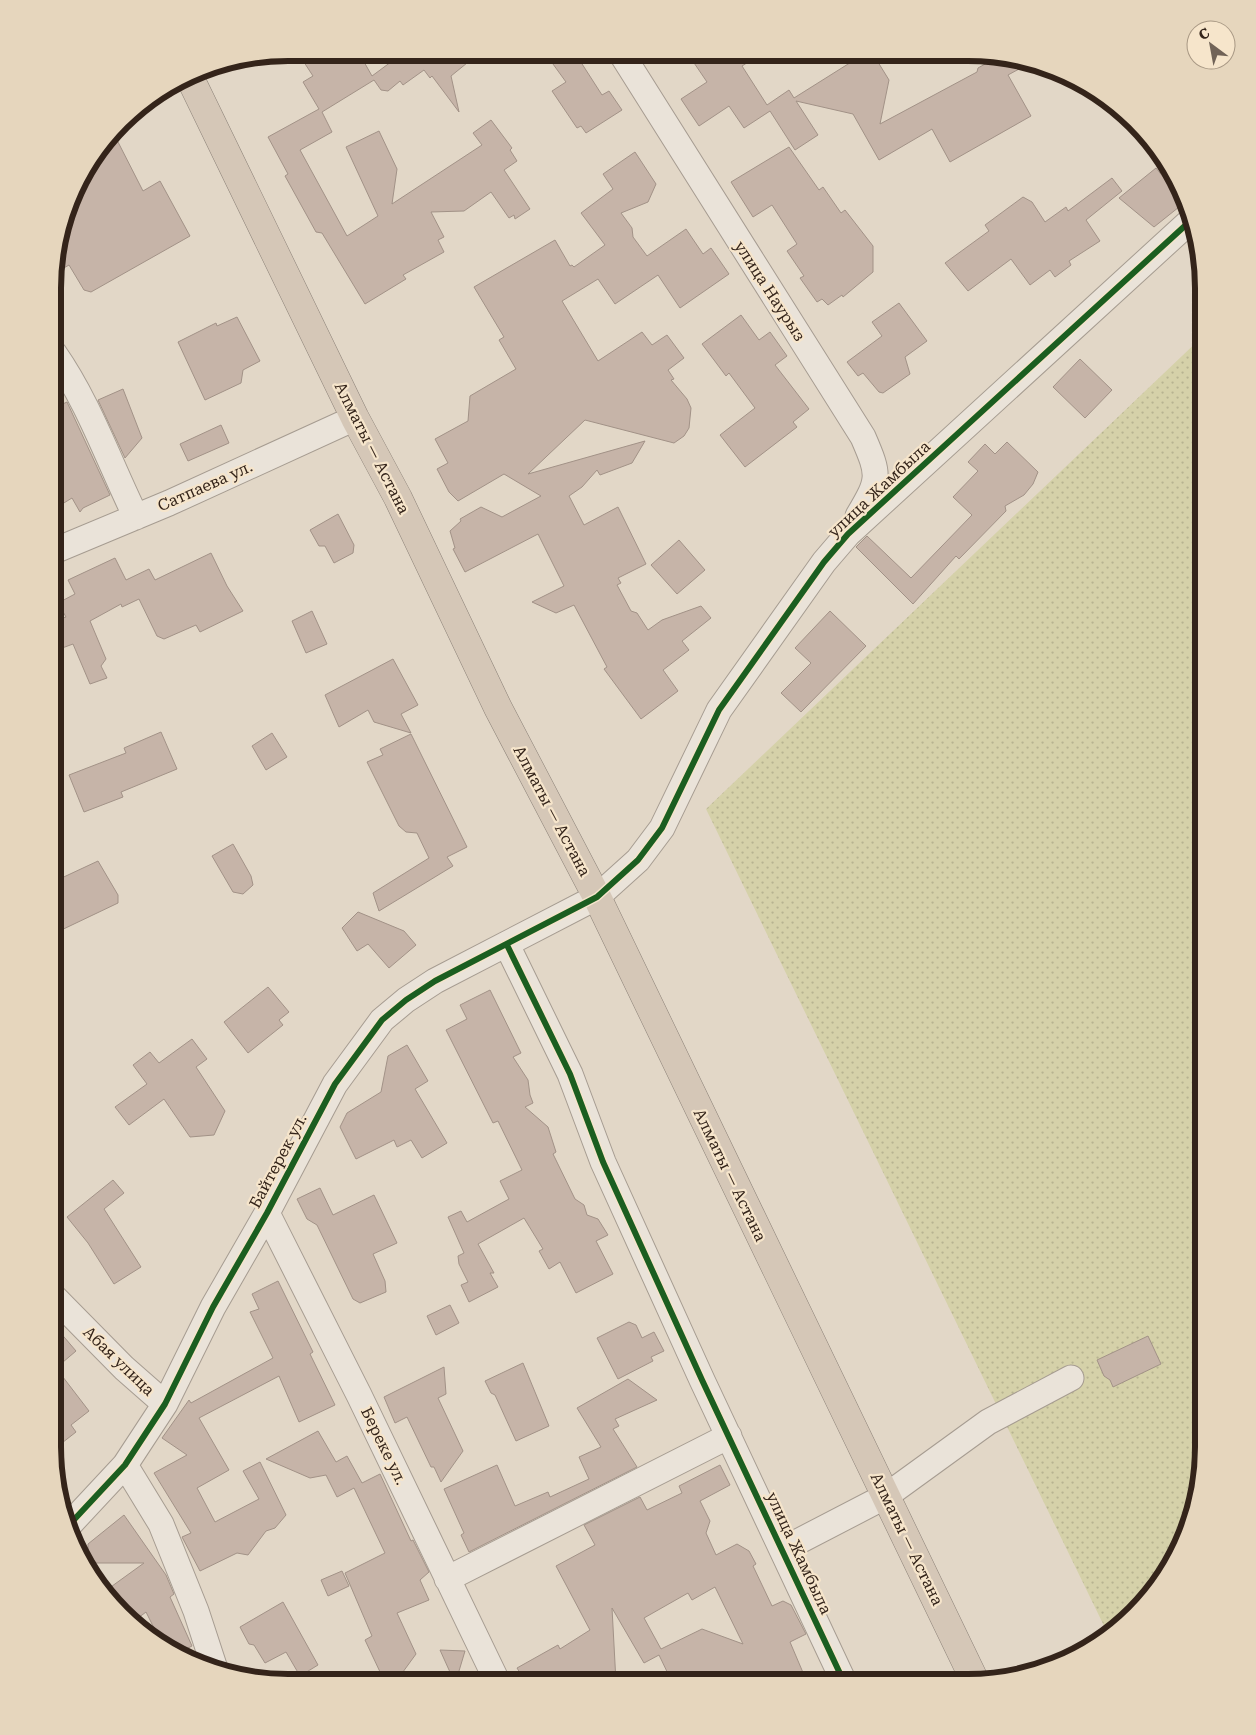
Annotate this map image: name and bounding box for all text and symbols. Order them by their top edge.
north arrow [1186,20,1236,70]
text: С [1196,24,1213,43]
street label: улица Наурыз [730,237,810,345]
street label: Алматы — Астана [331,379,414,517]
street label: улица Жамбыла [824,437,934,541]
street label: Сатпаева ул. [155,457,255,515]
street label: Алматы — Астана [510,742,595,880]
street label: Алматы — Астана [690,1106,771,1245]
street label: Байтерек ул. [245,1111,311,1211]
street label: Абая улица [80,1322,159,1400]
street label: Береке ул. [357,1404,411,1488]
street label: Алматы — Астана [867,1470,948,1609]
street label: улица Жамбыла [762,1489,836,1617]

